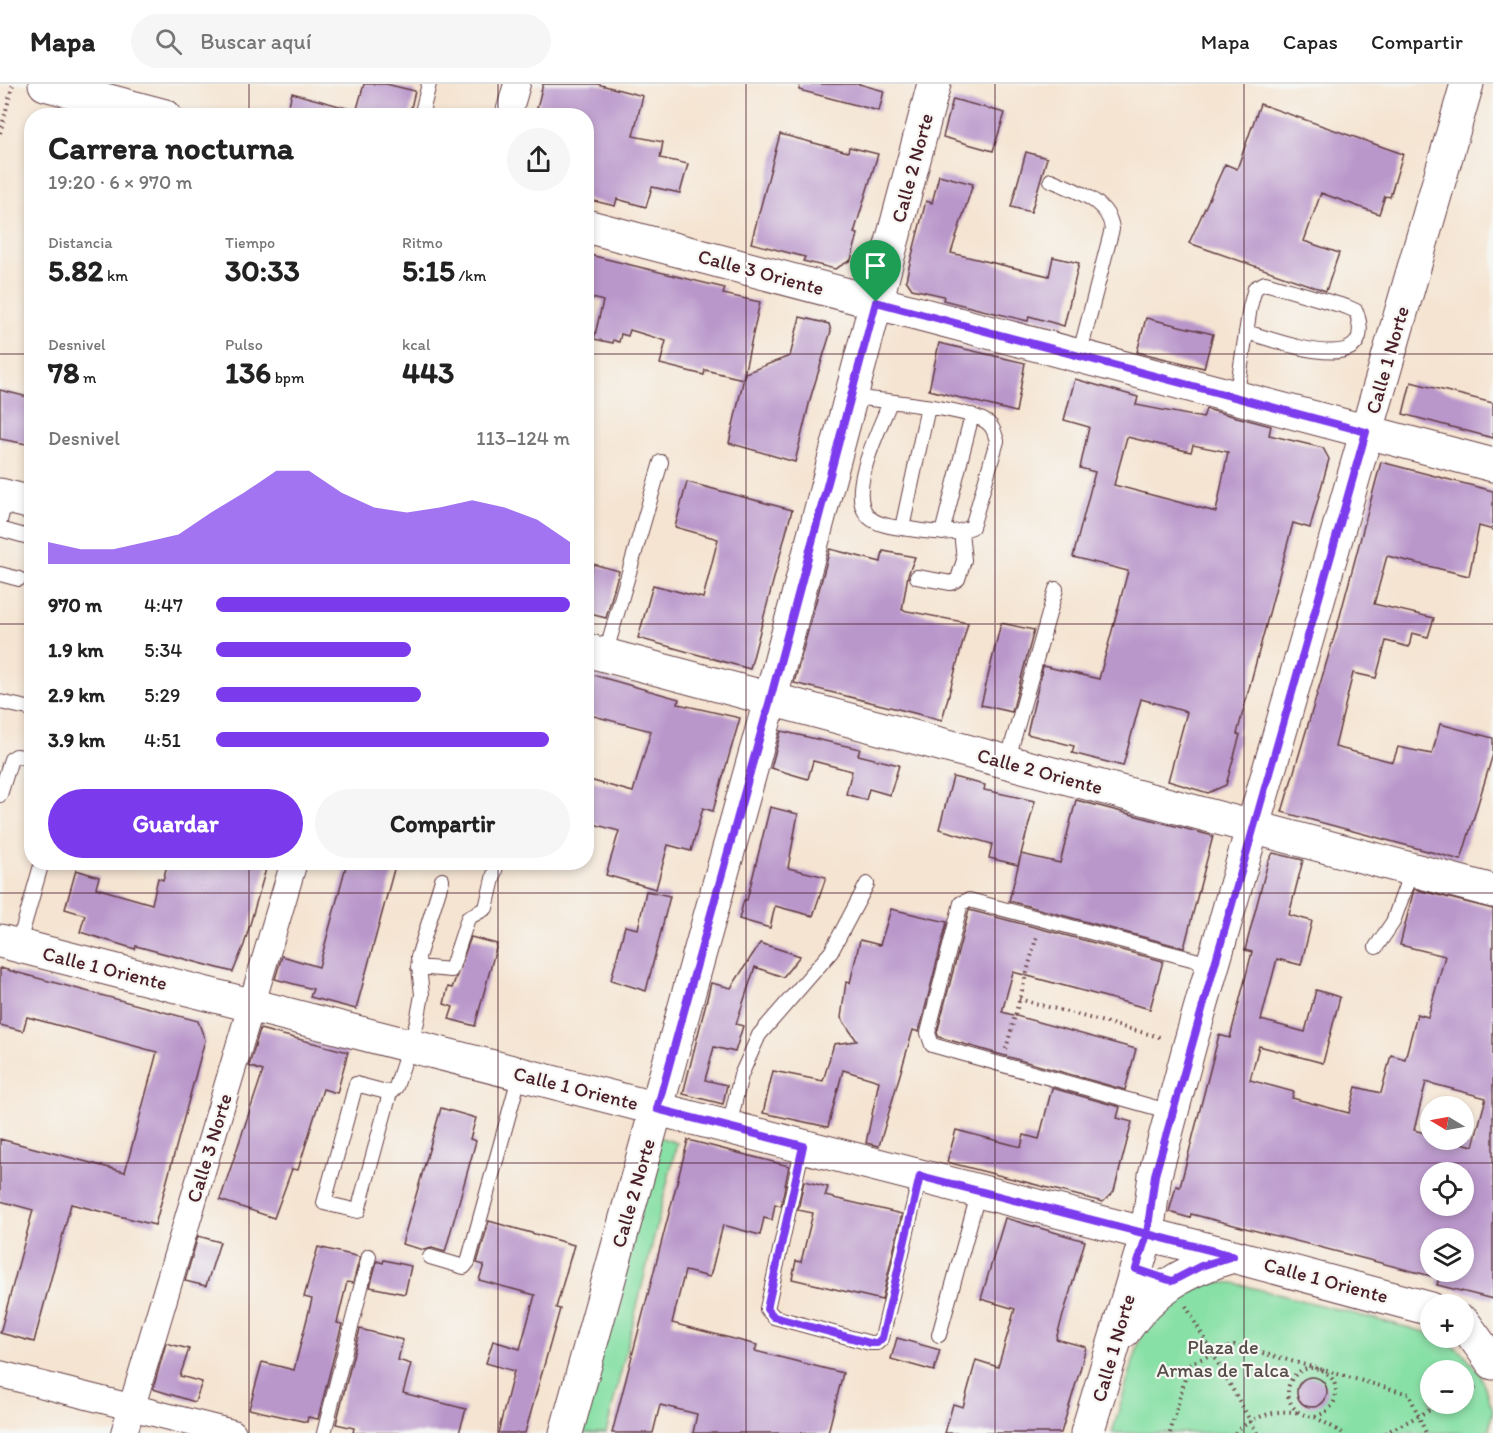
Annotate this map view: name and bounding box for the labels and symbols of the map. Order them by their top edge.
street label: Calle 2 Norte [886,111,938,225]
pin [850,240,901,302]
street label: Calle 3 Oriente [695,244,827,300]
street label: Calle 1 Norte [1360,303,1414,417]
street label: Calle 2 Oriente [975,743,1105,799]
street label: Calle 1 Oriente [40,941,170,995]
street label: Calle 1 Oriente [511,1061,641,1115]
street label: Calle 3 Norte [181,1091,237,1205]
north arrow [1420,1096,1474,1150]
street label: Calle 2 Norte [606,1136,660,1250]
street label: Calle 1 Oriente [1261,1252,1391,1308]
street label: Calle 1 Norte [1086,1291,1140,1405]
park label: Plaza de Armas de Talca [1157,1335,1290,1382]

